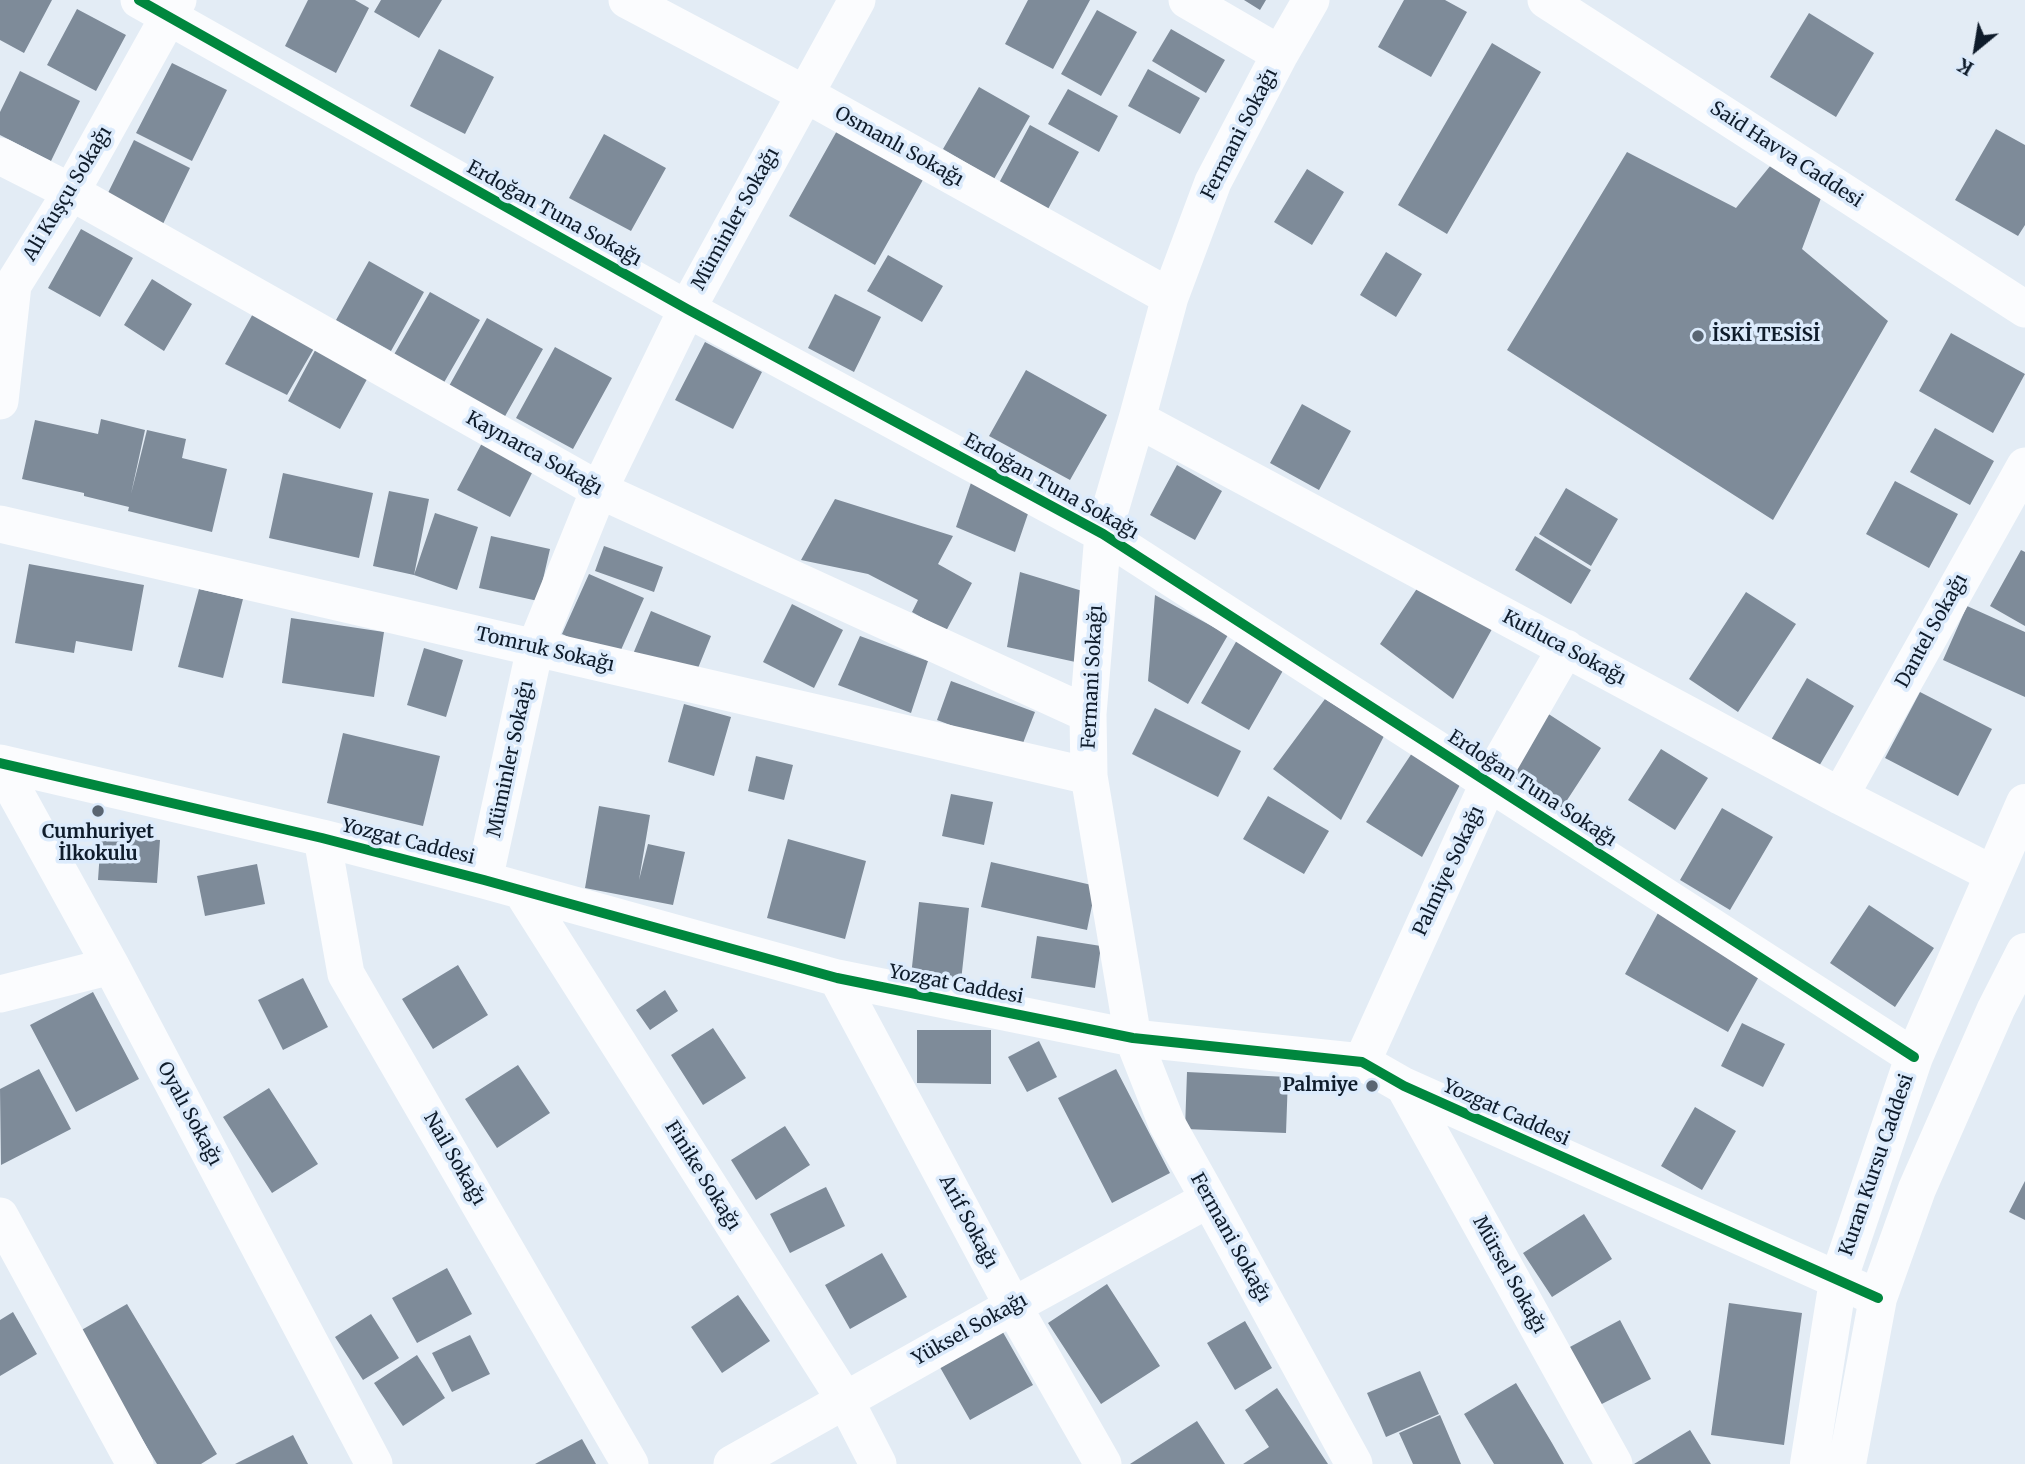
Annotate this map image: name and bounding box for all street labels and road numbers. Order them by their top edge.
street label: Fermani Sokağı [1197,65,1283,203]
street label: Said Havva Caddesi [1705,97,1867,213]
street label: Osmanlı Sokağı [831,102,967,192]
street label: Ali Kuşçu Sokağı [19,123,117,265]
street label: Müminler Sokağı [687,144,785,294]
street label: Erdoğan Tuna Sokağı [463,156,645,272]
street label: Kaynarca Sokağı [462,407,606,501]
street label: Erdoğan Tuna Sokağı [960,429,1142,545]
street label: Dantel Sokağı [1891,570,1973,692]
street label: Fermani Sokağı [1078,604,1108,750]
street label: Kutluca Sokağı [1498,606,1630,690]
street label: Tomruk Sokağı [473,623,617,677]
street label: Müminler Sokağı [483,679,539,839]
street label: Erdoğan Tuna Sokağı [1443,726,1621,852]
street label: Palmiye Sokağı [1409,802,1489,940]
street label: Yozgat Caddesi [339,814,477,870]
street label: Yozgat Caddesi [887,961,1025,1009]
street label: Oyalı Sokağı [152,1058,226,1170]
street label: Kuran Kursu Caddesi [1835,1071,1919,1259]
street label: Yozgat Caddesi [1439,1075,1573,1151]
street label: Nail Sokağı [418,1108,490,1210]
street label: Finike Sokağı [659,1117,745,1235]
street label: Fermani Sokağı [1185,1169,1275,1307]
street label: Arif Sokağı [934,1171,1002,1273]
street label: Mürsel Sokağı [1467,1212,1551,1338]
street label: Yüksel Sokağı [909,1289,1031,1371]

